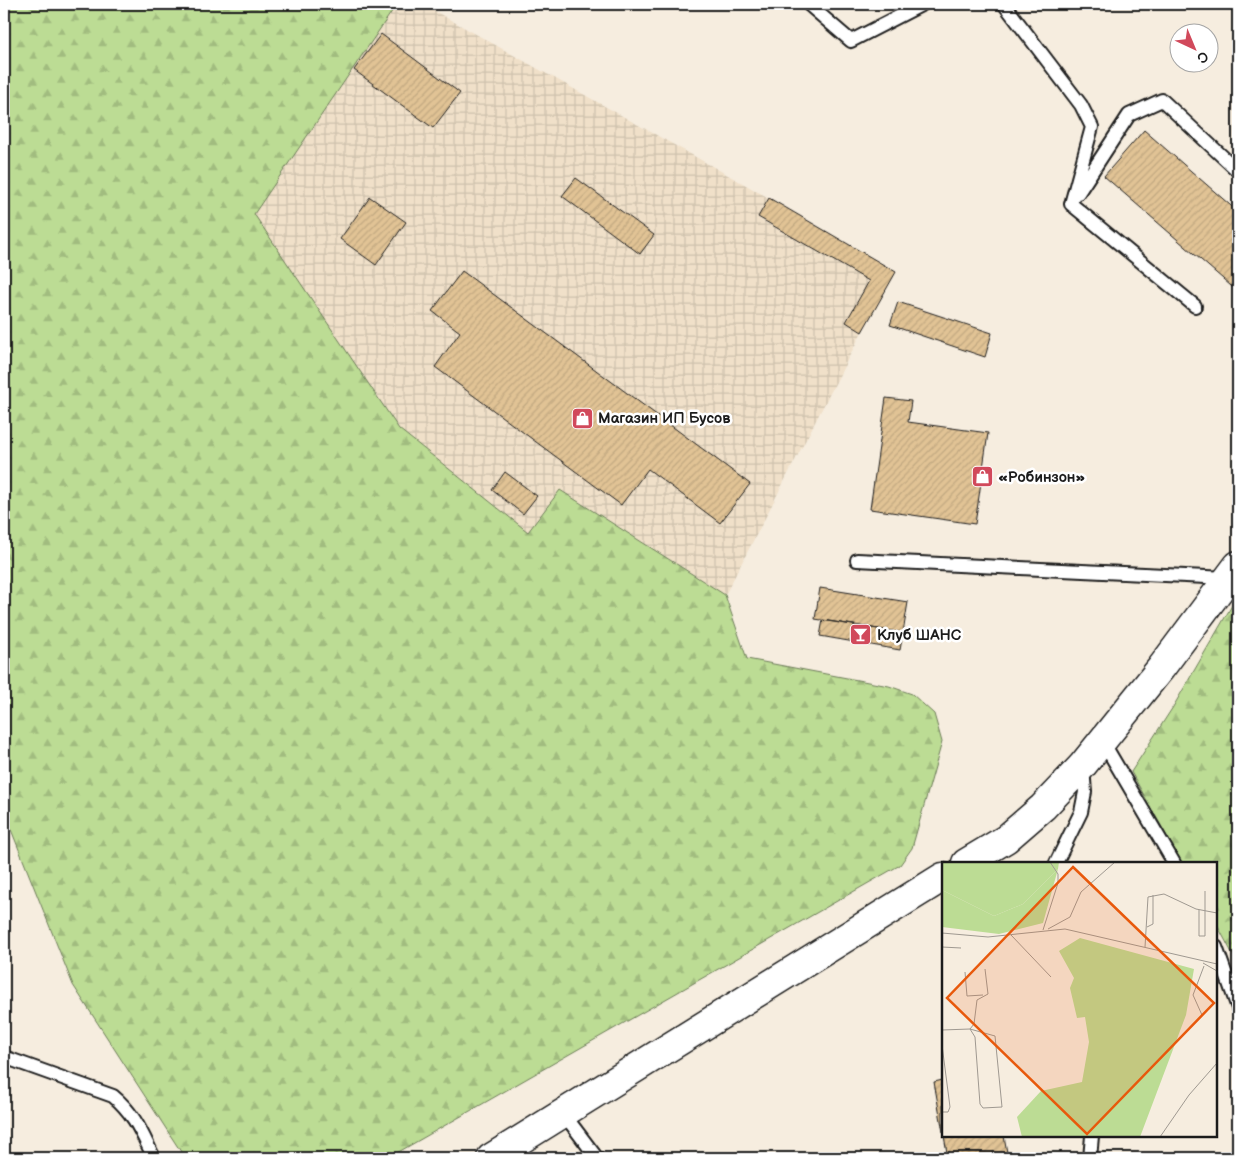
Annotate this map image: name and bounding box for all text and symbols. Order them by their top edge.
north arrow [1170,22,1220,72]
text: С [1193,47,1212,67]
shop icon: Магазин ИП Бусов [570,406,594,430]
place label: Магазин ИП Бусов [598,409,730,428]
shop icon: «Робинзон» [970,465,994,489]
place label: «Робинзон» [998,468,1085,487]
bar icon: Клуб ШАНС [849,623,873,647]
place label: Клуб ШАНС [877,626,962,645]
inset map [942,862,1217,1137]

